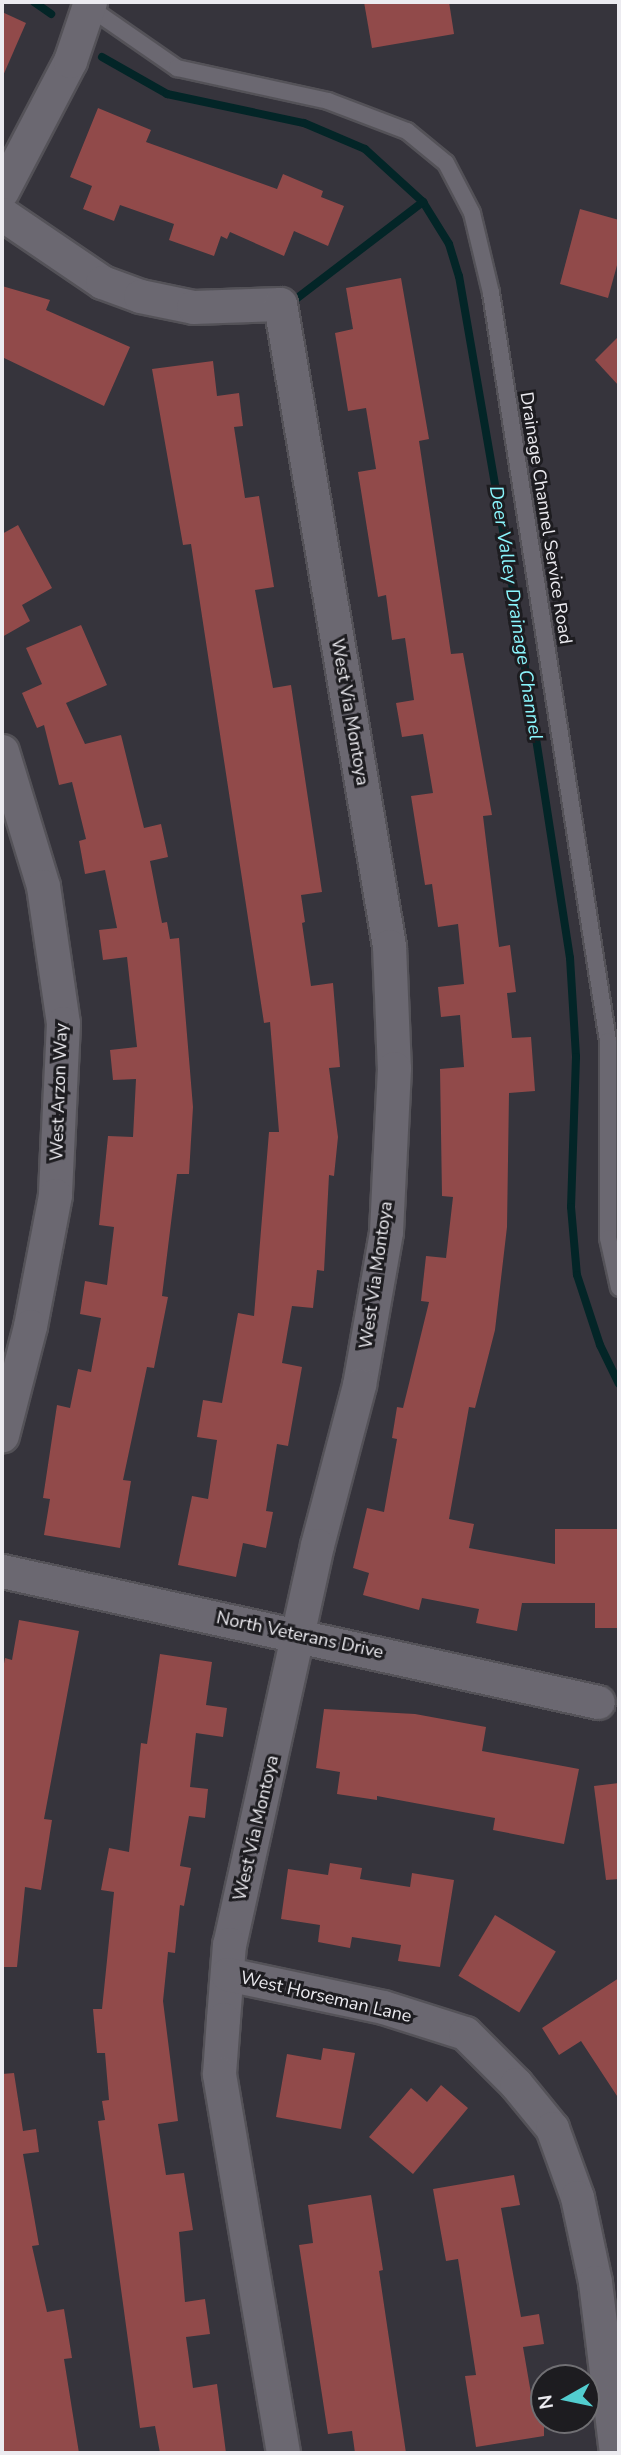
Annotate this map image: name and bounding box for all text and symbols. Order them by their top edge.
street label: Drainage Channel Service Road [515,390,577,646]
water label: Deer Valley Drainage Channel [484,484,546,742]
street label: West Via Montoya [326,637,374,787]
street label: West Arzon Way [46,1023,72,1161]
street label: West Via Montoya [355,1200,397,1350]
street label: North Veterans Drive [215,1607,385,1663]
street label: West Via Montoya [229,1753,283,1903]
street label: West Horseman Lane [238,1967,414,2027]
north arrow [530,2364,600,2434]
text: N [532,2393,560,2411]

